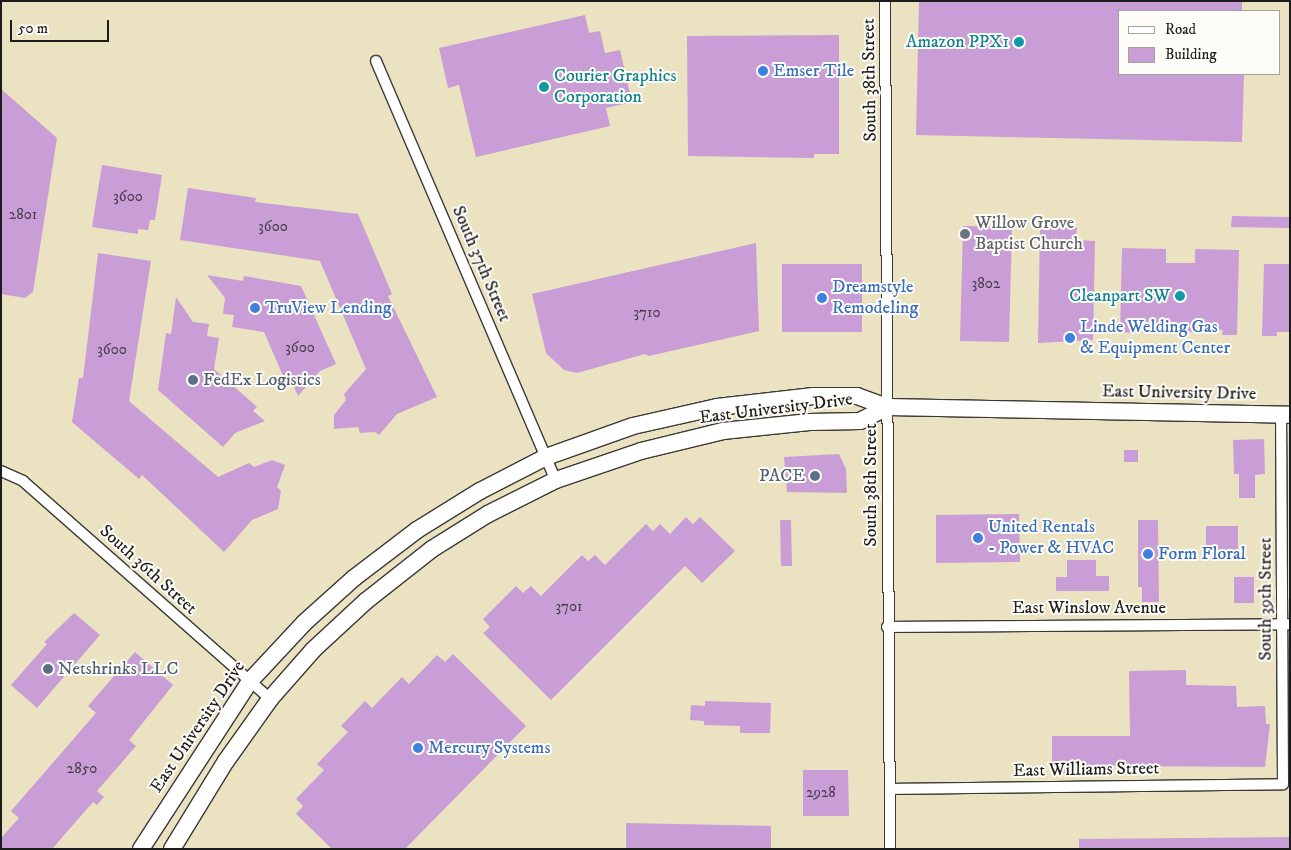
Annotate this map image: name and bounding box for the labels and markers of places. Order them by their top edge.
place label: Amazon PPX1 [906,31,1009,53]
marker: Amazon PPX1 [1013,36,1025,48]
place label: Emser Tile [773,60,854,82]
marker: Emser Tile [757,65,769,77]
place label: Courier Graphics Corporation [554,66,676,108]
marker: Courier Graphics Corporation [538,81,550,93]
place label: Willow Grove Baptist Church [975,213,1083,255]
marker: Willow Grove Baptist Church [959,228,971,240]
place label: Dreamstyle Remodeling [832,277,918,320]
place label: Cleanpart SW [1069,285,1170,307]
marker: Cleanpart SW [1174,290,1186,302]
marker: Dreamstyle Remodeling [816,292,828,304]
place label: TruView Lending [265,297,392,319]
marker: TruView Lending [249,302,261,314]
place label: Linde Welding Gas & Equipment Center [1080,317,1230,359]
marker: Linde Welding Gas & Equipment Center [1064,332,1076,344]
place label: FedEx Logistics [203,369,321,391]
marker: FedEx Logistics [187,374,199,386]
place label: PACE [759,465,805,487]
marker: PACE [809,470,821,482]
place label: United Rentals - Power & HVAC [988,517,1114,560]
marker: United Rentals - Power & HVAC [972,532,984,544]
place label: Form Floral [1158,543,1246,565]
marker: Form Floral [1142,548,1154,560]
place label: Netshrinks LLC [58,658,179,680]
marker: Netshrinks LLC [42,663,54,675]
place label: Mercury Systems [428,737,550,759]
marker: Mercury Systems [412,742,424,754]

